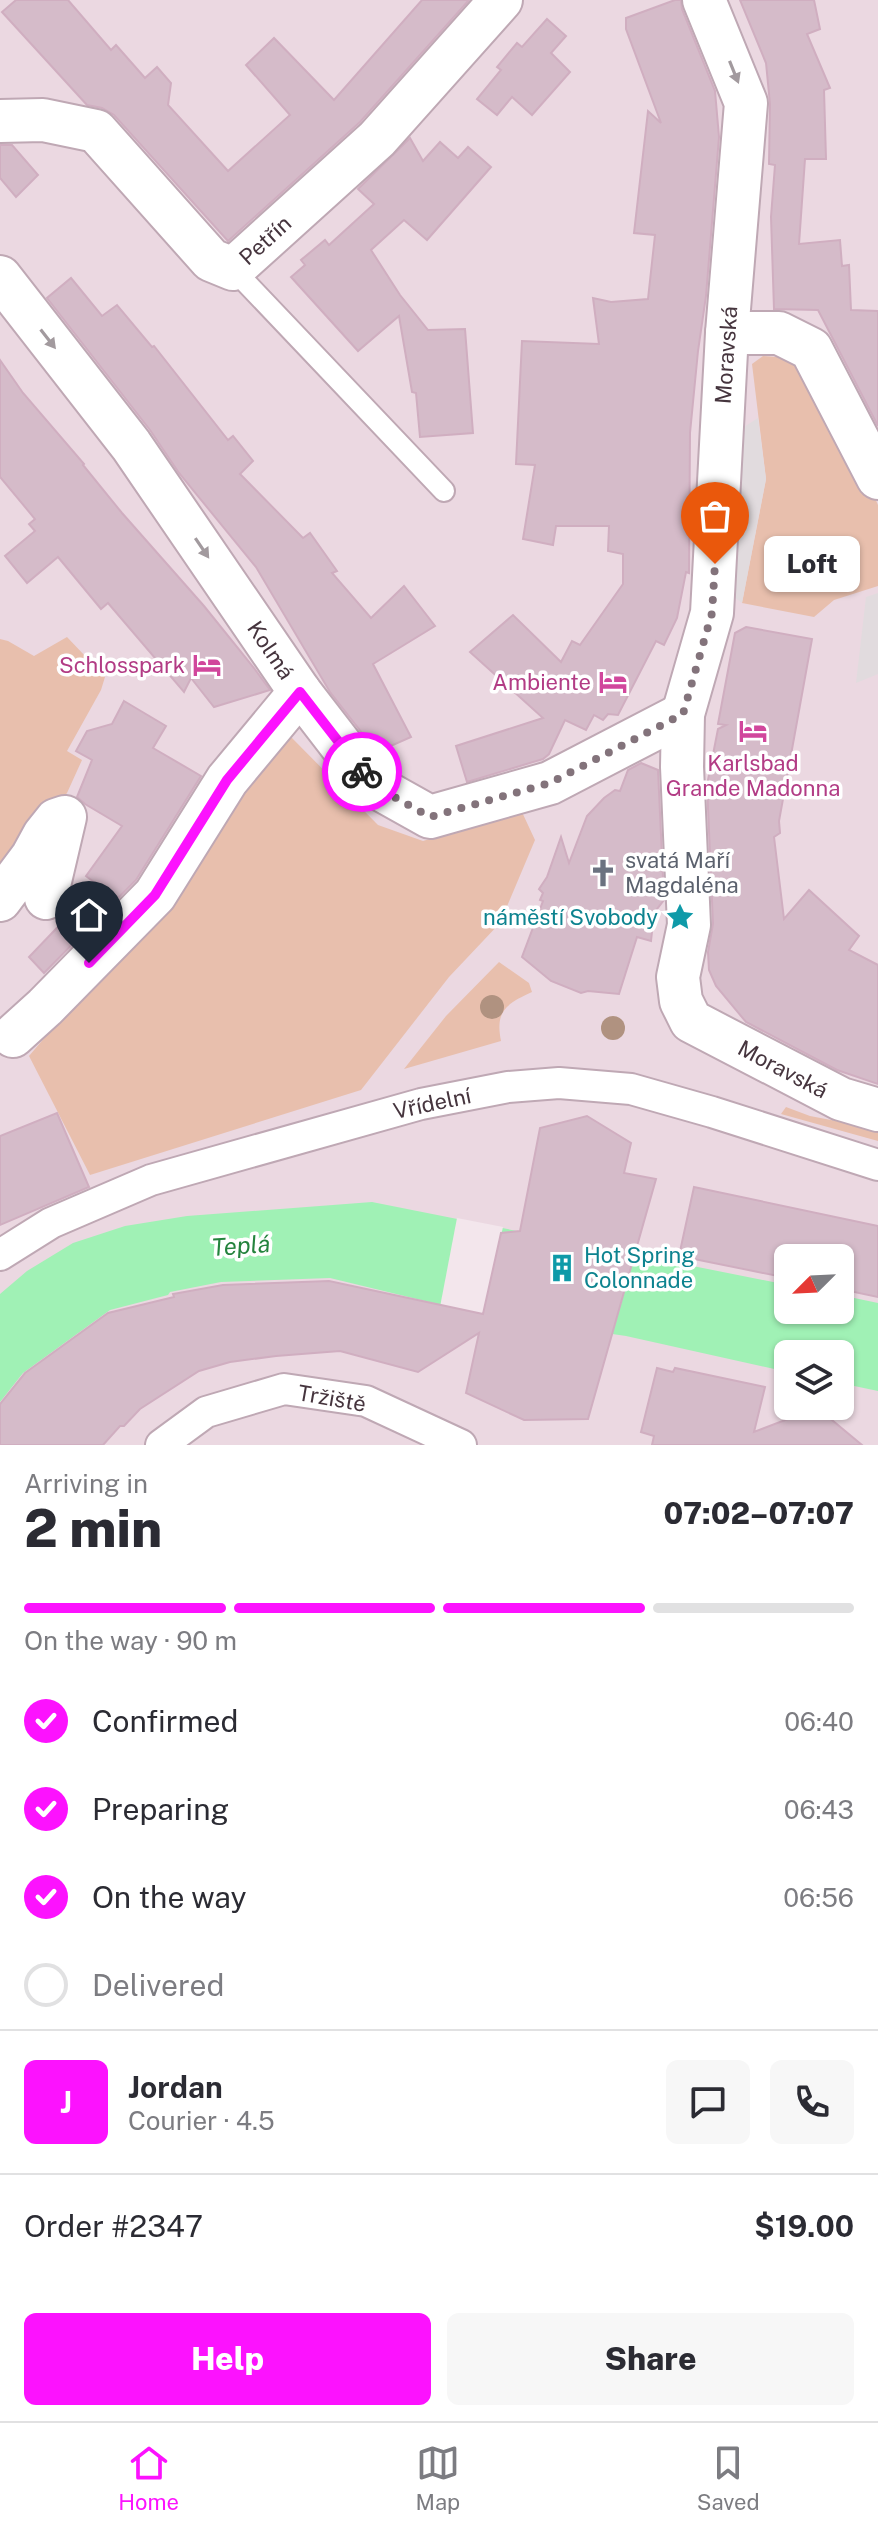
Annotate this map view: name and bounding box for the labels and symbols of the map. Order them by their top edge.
one-way arrow [727,60,740,84]
street label: Petřín [234,210,296,270]
street label: Moravská [710,305,742,405]
one-way arrow [39,329,56,349]
pin [681,482,749,564]
callout: Loft [763,536,859,592]
one-way arrow [194,538,209,559]
street label: Kolmá [242,616,300,684]
hotel icon: Schlosspark [192,650,222,680]
place label: Schlosspark [59,652,185,678]
hotel icon: Ambiente [598,667,628,697]
place label: Ambiente [492,669,591,695]
hotel icon: Karlsbad Grande Madonna [738,716,768,746]
courier [322,732,402,812]
place label: Karlsbad Grande Madonna [666,750,840,801]
place label: svatá Maří Magdaléna [625,847,739,898]
church icon: svatá Maří Magdaléna [588,858,618,888]
pin [55,881,123,963]
place icon: náměstí Svobody [665,902,695,932]
place label: náměstí Svobody [483,904,658,930]
street label: Moravská [734,1035,832,1103]
street label: Vřídelní [391,1082,474,1124]
water label: Teplá [211,1229,271,1261]
place label: Hot Spring Colonnade [584,1242,695,1293]
north arrow [774,1244,854,1324]
building icon: Hot Spring Colonnade [547,1253,577,1283]
street label: Tržiště [296,1379,368,1417]

